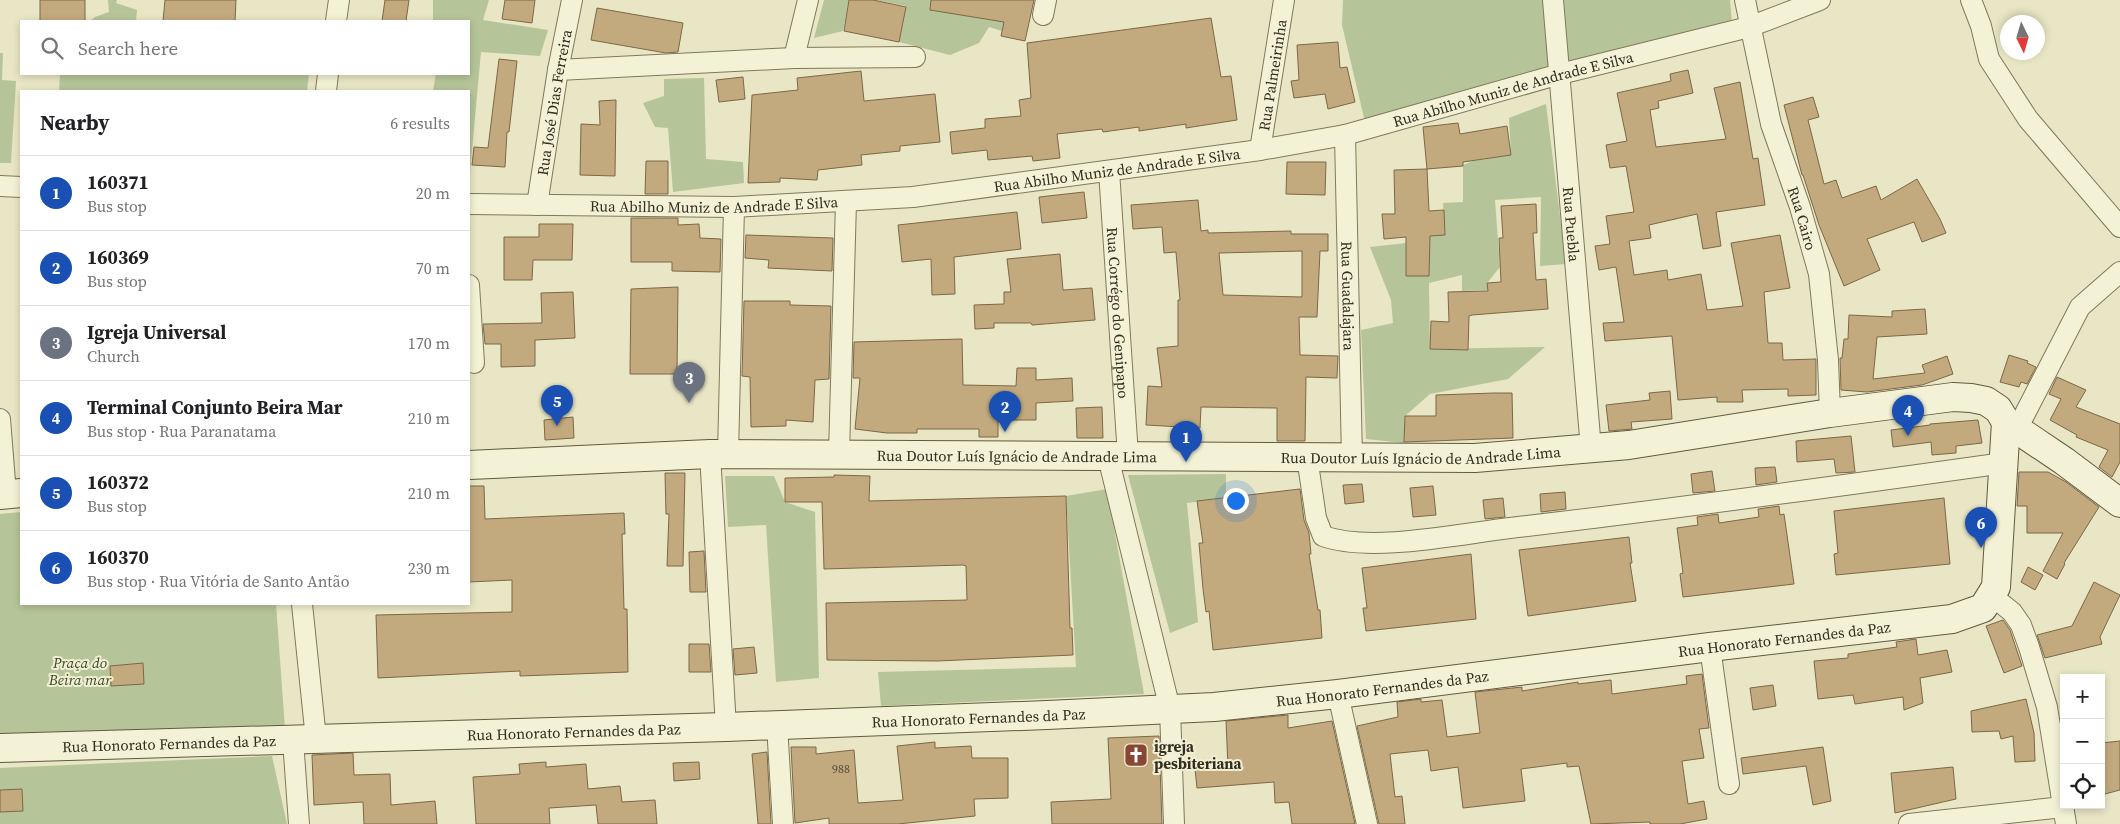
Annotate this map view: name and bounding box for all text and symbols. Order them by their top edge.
north arrow [2000,15,2045,60]
street label: Rua Palmeirinha [1253,17,1291,132]
search box [20,20,470,75]
street label: Rua José Dias Ferreira [531,27,576,177]
icon: search [38,34,66,62]
text: Search here [78,35,178,61]
street label: Rua Abilho Muniz de Andrade E Silva [1390,46,1636,131]
text: Nearby [40,108,110,137]
text: 6 results [390,112,450,134]
street label: Rua Abilho Muniz de Andrade E Silva [992,142,1242,196]
text: 160371 [87,169,149,195]
text: 1 [52,182,60,204]
text: 20 m [416,182,450,204]
street label: Rua Cairo [1783,183,1822,252]
street label: Rua Puebla [1558,186,1586,263]
street label: Rua Abilho Muniz de Andrade E Silva [590,191,839,218]
text: Bus stop [87,195,147,217]
street label: Rua Corrégo do Genipapo [1102,226,1135,399]
street label: Rua Guadalajara [1337,241,1360,351]
text: 160369 [87,244,149,270]
text: 2 [52,257,60,279]
text: 70 m [416,257,450,279]
text: Bus stop [87,270,147,292]
text: Igreja Universal [87,319,226,345]
text: 3 [52,332,60,354]
text: 170 m [408,332,450,354]
text: Church [87,345,140,367]
pin: 3 [673,362,705,403]
pin: 5 [541,385,573,426]
pin: 2 [989,391,1021,432]
text: Terminal Conjunto Beira Mar [87,394,343,420]
pin: 4 [1892,395,1924,436]
text: 4 [52,407,60,429]
text: 210 m [408,407,450,429]
text: Bus stop · Rua Paranatama [87,420,276,442]
pin: 1 [1170,421,1202,462]
street label: Rua Doutor Luís Ignácio de Andrade Lima [1280,440,1562,469]
street label: Rua Doutor Luís Ignácio de Andrade Lima [876,444,1157,467]
text: 160372 [87,469,149,495]
text: 5 [52,482,60,504]
text: 210 m [408,482,450,504]
your location [1223,488,1249,514]
text: Bus stop [87,495,147,517]
pin: 6 [1965,507,1997,548]
text: 160370 [87,544,149,570]
text: 6 [52,557,60,579]
text: 230 m [408,557,450,579]
text: Bus stop · Rua Vitória de Santo Antão [87,570,349,592]
street label: Rua Honorato Fernandes da Paz [1677,616,1892,661]
park label: Praça do Beira mar [48,652,112,690]
street label: Rua Honorato Fernandes da Paz [1275,665,1490,711]
map controls [2060,674,2105,809]
button: + [2060,674,2105,719]
street label: Rua Honorato Fernandes da Paz [871,703,1086,732]
street label: Rua Honorato Fernandes da Paz [467,718,681,745]
button: − [2060,719,2105,764]
street label: Rua Honorato Fernandes da Paz [62,730,276,757]
place label: igreja pesbiteriana [1154,736,1242,774]
church icon: igreja pesbiteriana [1123,742,1149,768]
house number: 988 [832,761,850,777]
button: locate [2060,764,2105,809]

